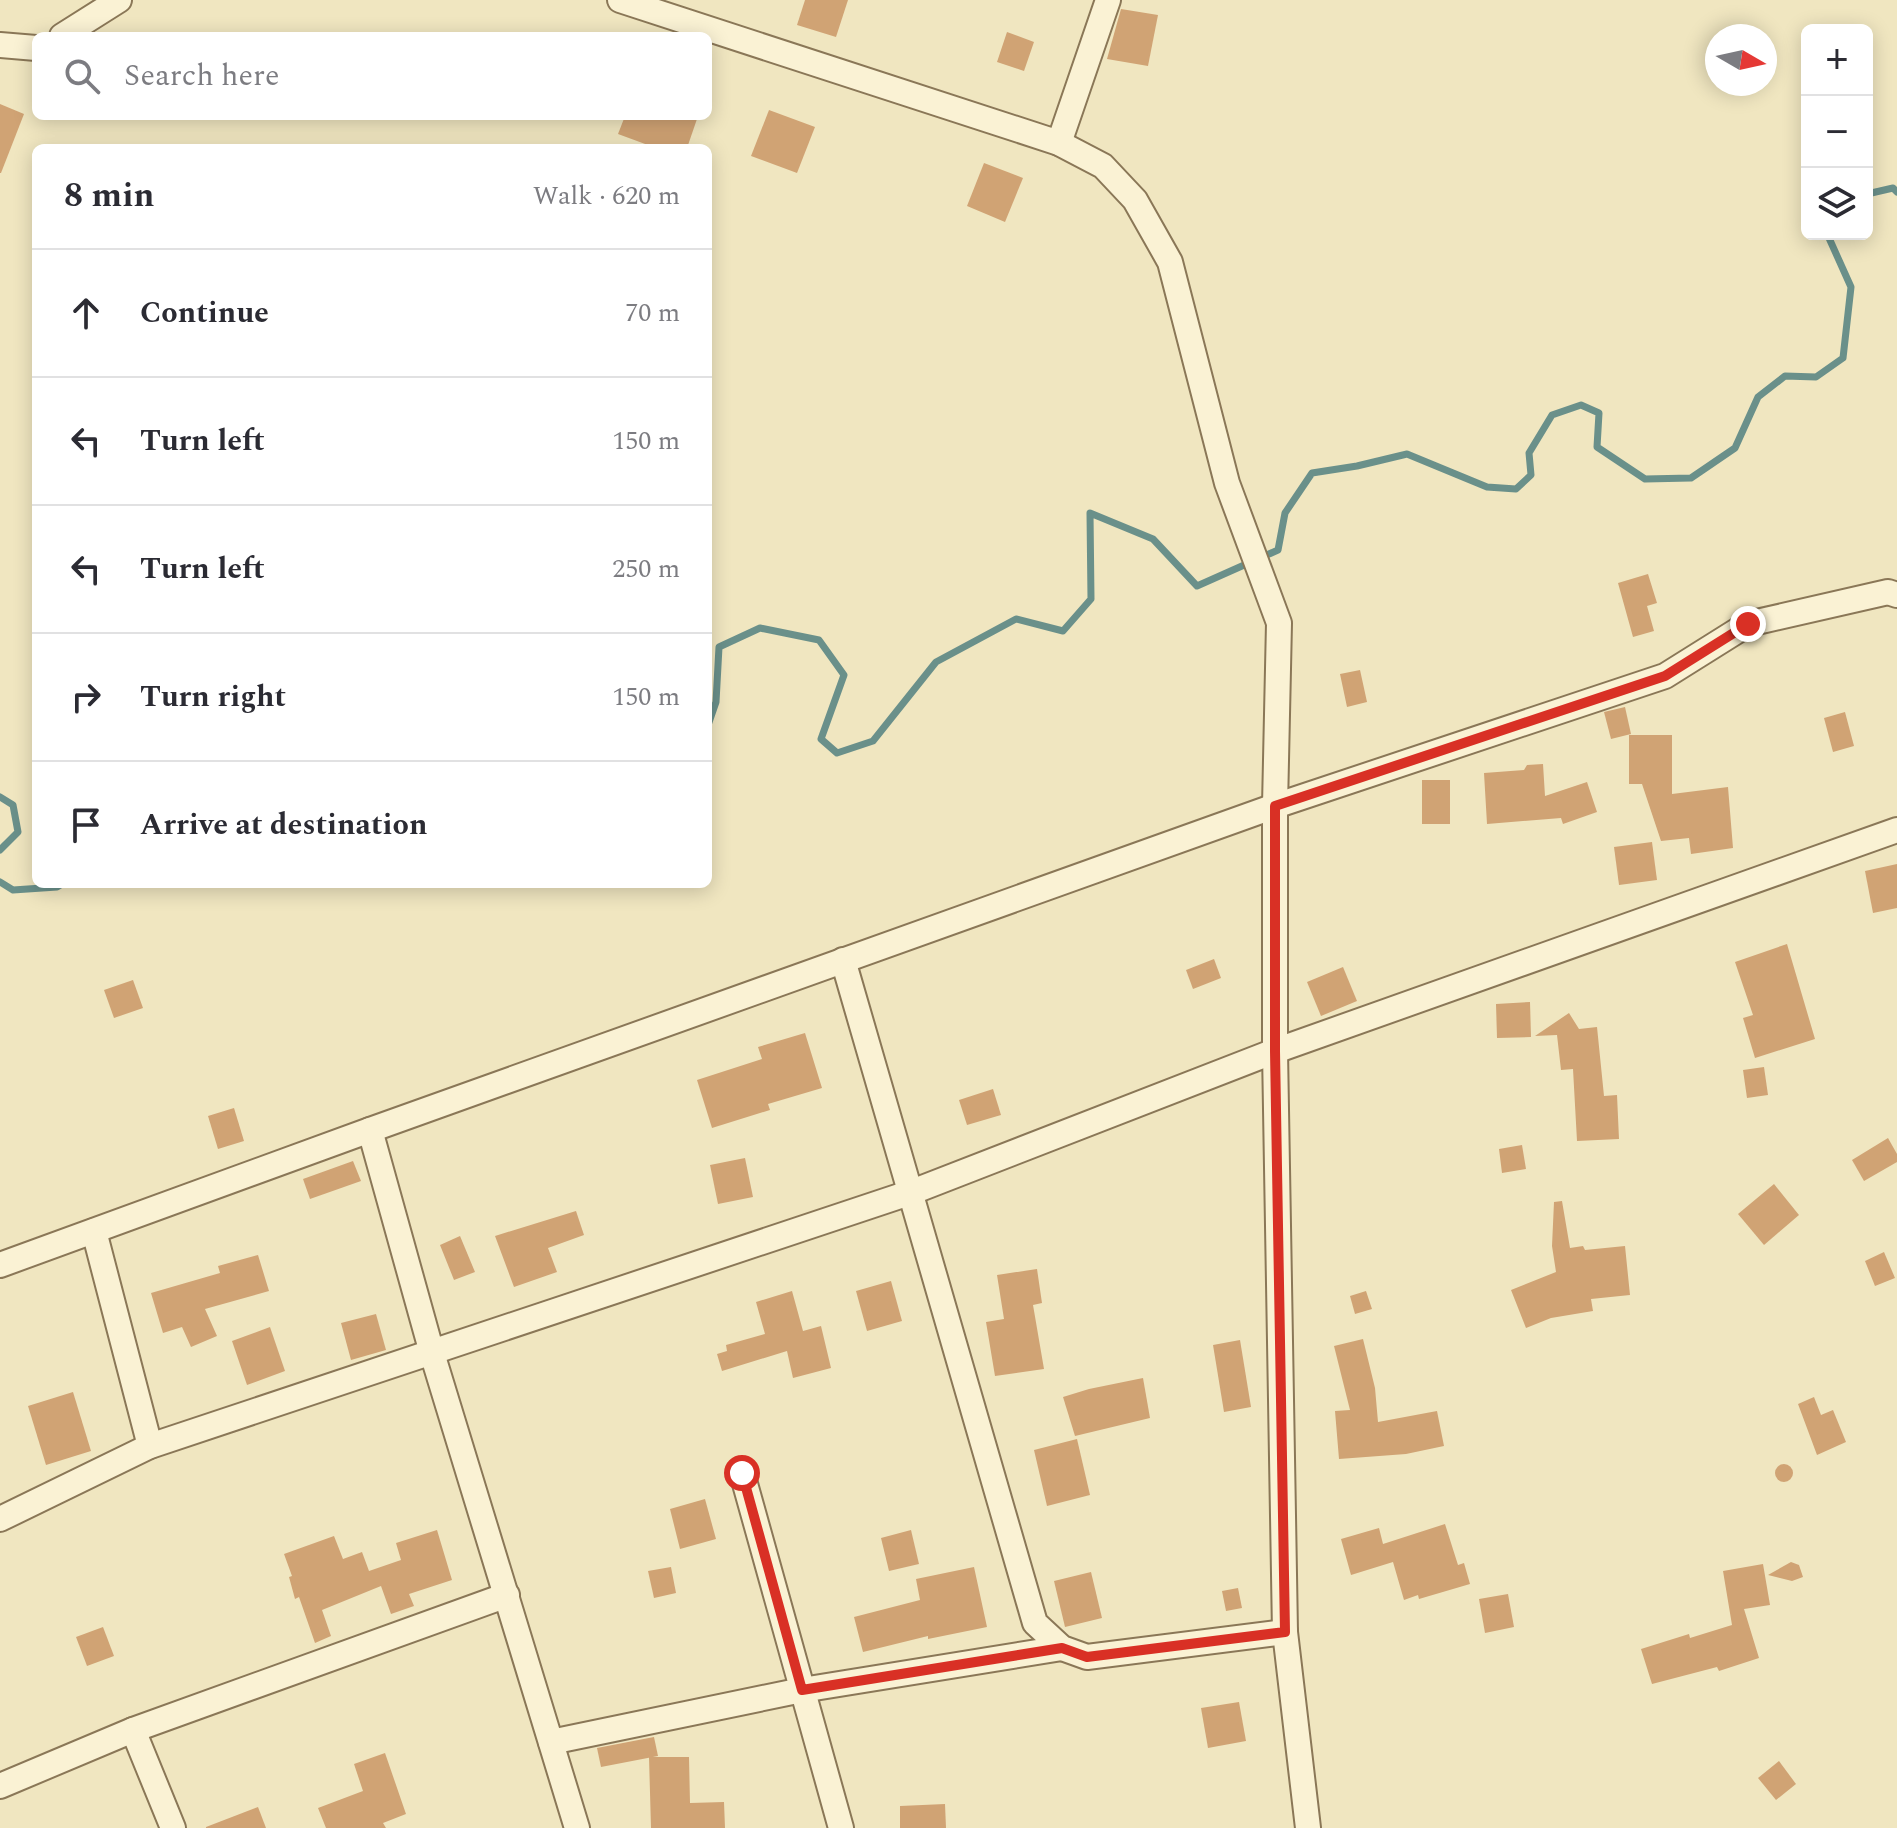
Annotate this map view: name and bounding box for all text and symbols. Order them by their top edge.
north arrow [1705,24,1777,96]
map controls [1801,24,1873,240]
button: + [1801,24,1873,96]
search box [32,32,712,120]
text: Search here [124,53,280,99]
icon: search [60,54,104,98]
button: − [1801,96,1873,168]
button: layers [1801,168,1873,240]
text: 8 min [64,170,154,222]
text: Walk · 620 m [533,176,680,216]
text: Continue [140,290,269,336]
icon: ahead [64,291,108,335]
text: 70 m [625,293,680,333]
text: Turn left [140,418,265,464]
icon: left [64,419,108,463]
text: 150 m [612,421,680,461]
text: Turn left [140,546,265,592]
icon: left [64,547,108,591]
text: 250 m [612,549,680,589]
route end [1730,606,1766,642]
text: Turn right [140,674,286,720]
icon: right [64,675,108,719]
text: 150 m [612,677,680,717]
text: Arrive at destination [140,802,427,848]
icon: arrive [64,803,108,847]
route start [724,1455,760,1491]

